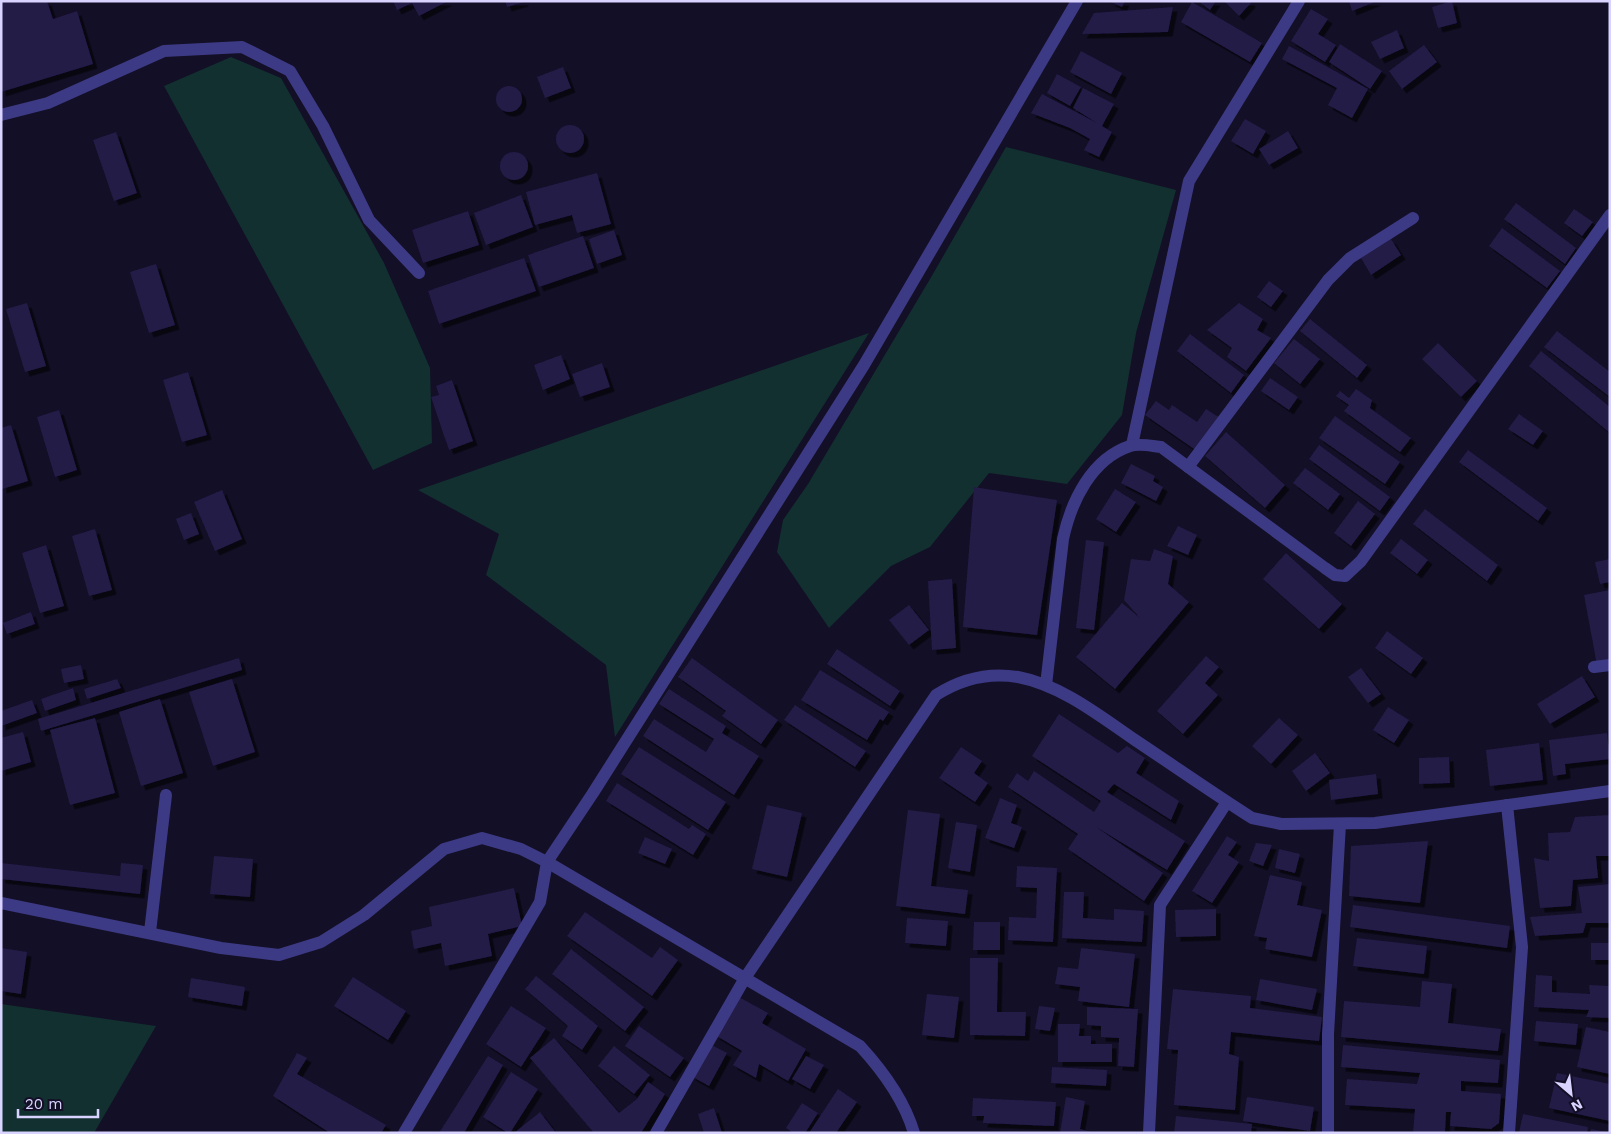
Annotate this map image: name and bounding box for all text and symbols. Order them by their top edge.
north arrow [1546,1069,1596,1119]
scale bar [18,1086,98,1118]
text: 20 m [25,1095,63,1113]
text: N [1569,1096,1585,1115]

